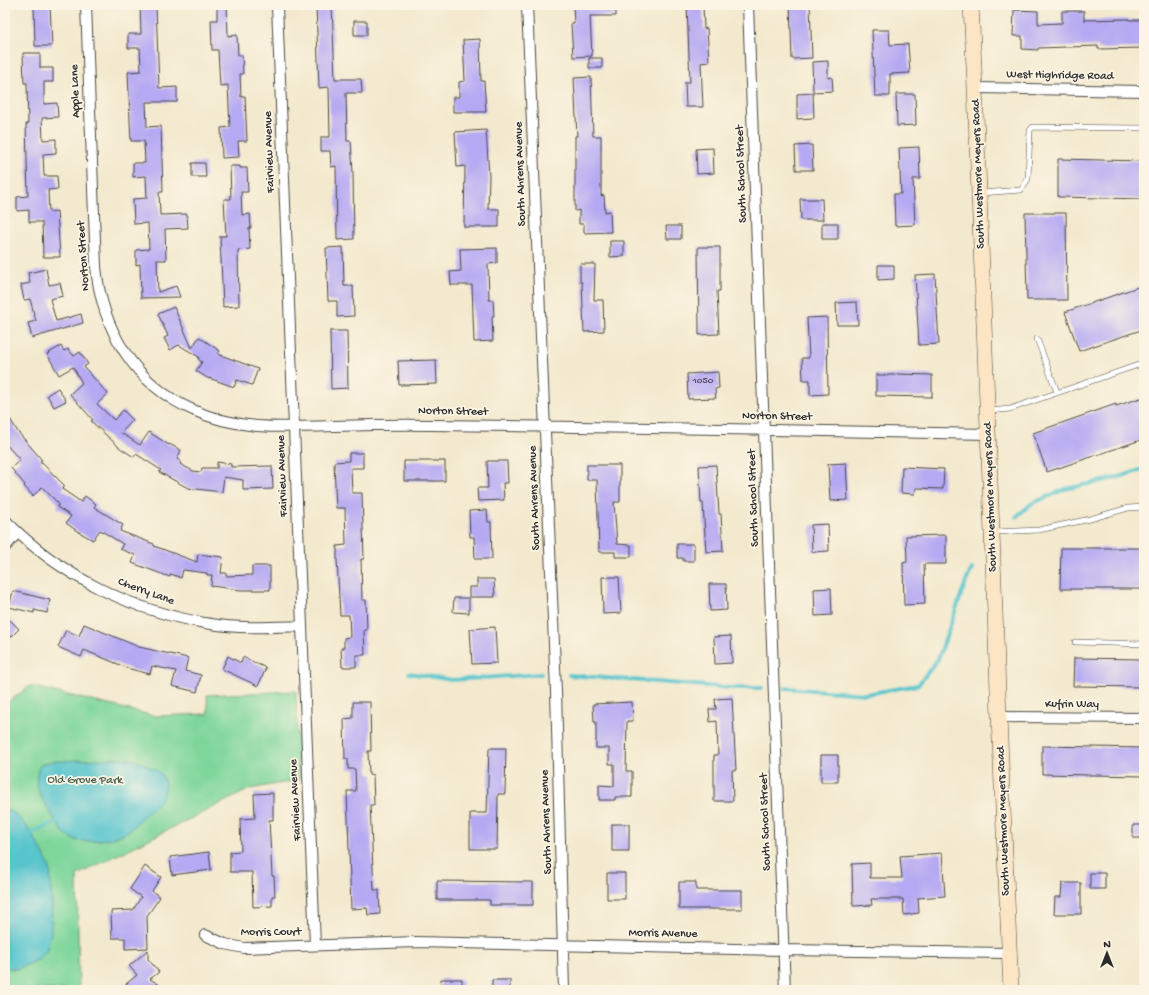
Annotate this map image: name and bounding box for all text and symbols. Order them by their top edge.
street label: Apple Lane [68,63,84,118]
street label: West Highridge Road [1006,68,1115,84]
street label: South Westmore Meyers Road [969,98,989,249]
street label: Fairview Avenue [262,110,278,194]
street label: South Ahrens Avenue [512,121,530,227]
street label: South School Street [733,124,751,223]
street label: Norton Street [74,220,93,291]
house number: 1050 [692,375,714,387]
street label: Norton Street [418,404,489,420]
street label: Norton Street [742,409,813,425]
street label: South Westmore Meyers Road [981,421,1001,572]
street label: Fairview Avenue [275,434,291,518]
street label: South Ahrens Avenue [526,445,544,551]
street label: South School Street [745,448,763,547]
street label: Cherry Lane [116,575,177,609]
street label: Kufrin Way [1045,698,1099,712]
street label: South Westmore Meyers Road [994,745,1014,896]
street label: Fairview Avenue [287,758,305,842]
street label: South Ahrens Avenue [538,769,556,875]
street label: South School Street [757,772,775,871]
park label: Old Grove Park [48,774,124,788]
street label: Morris Court [241,926,302,940]
street label: Morris Avenue [628,926,698,942]
north arrow [1087,933,1127,973]
text: N [1103,939,1111,951]

